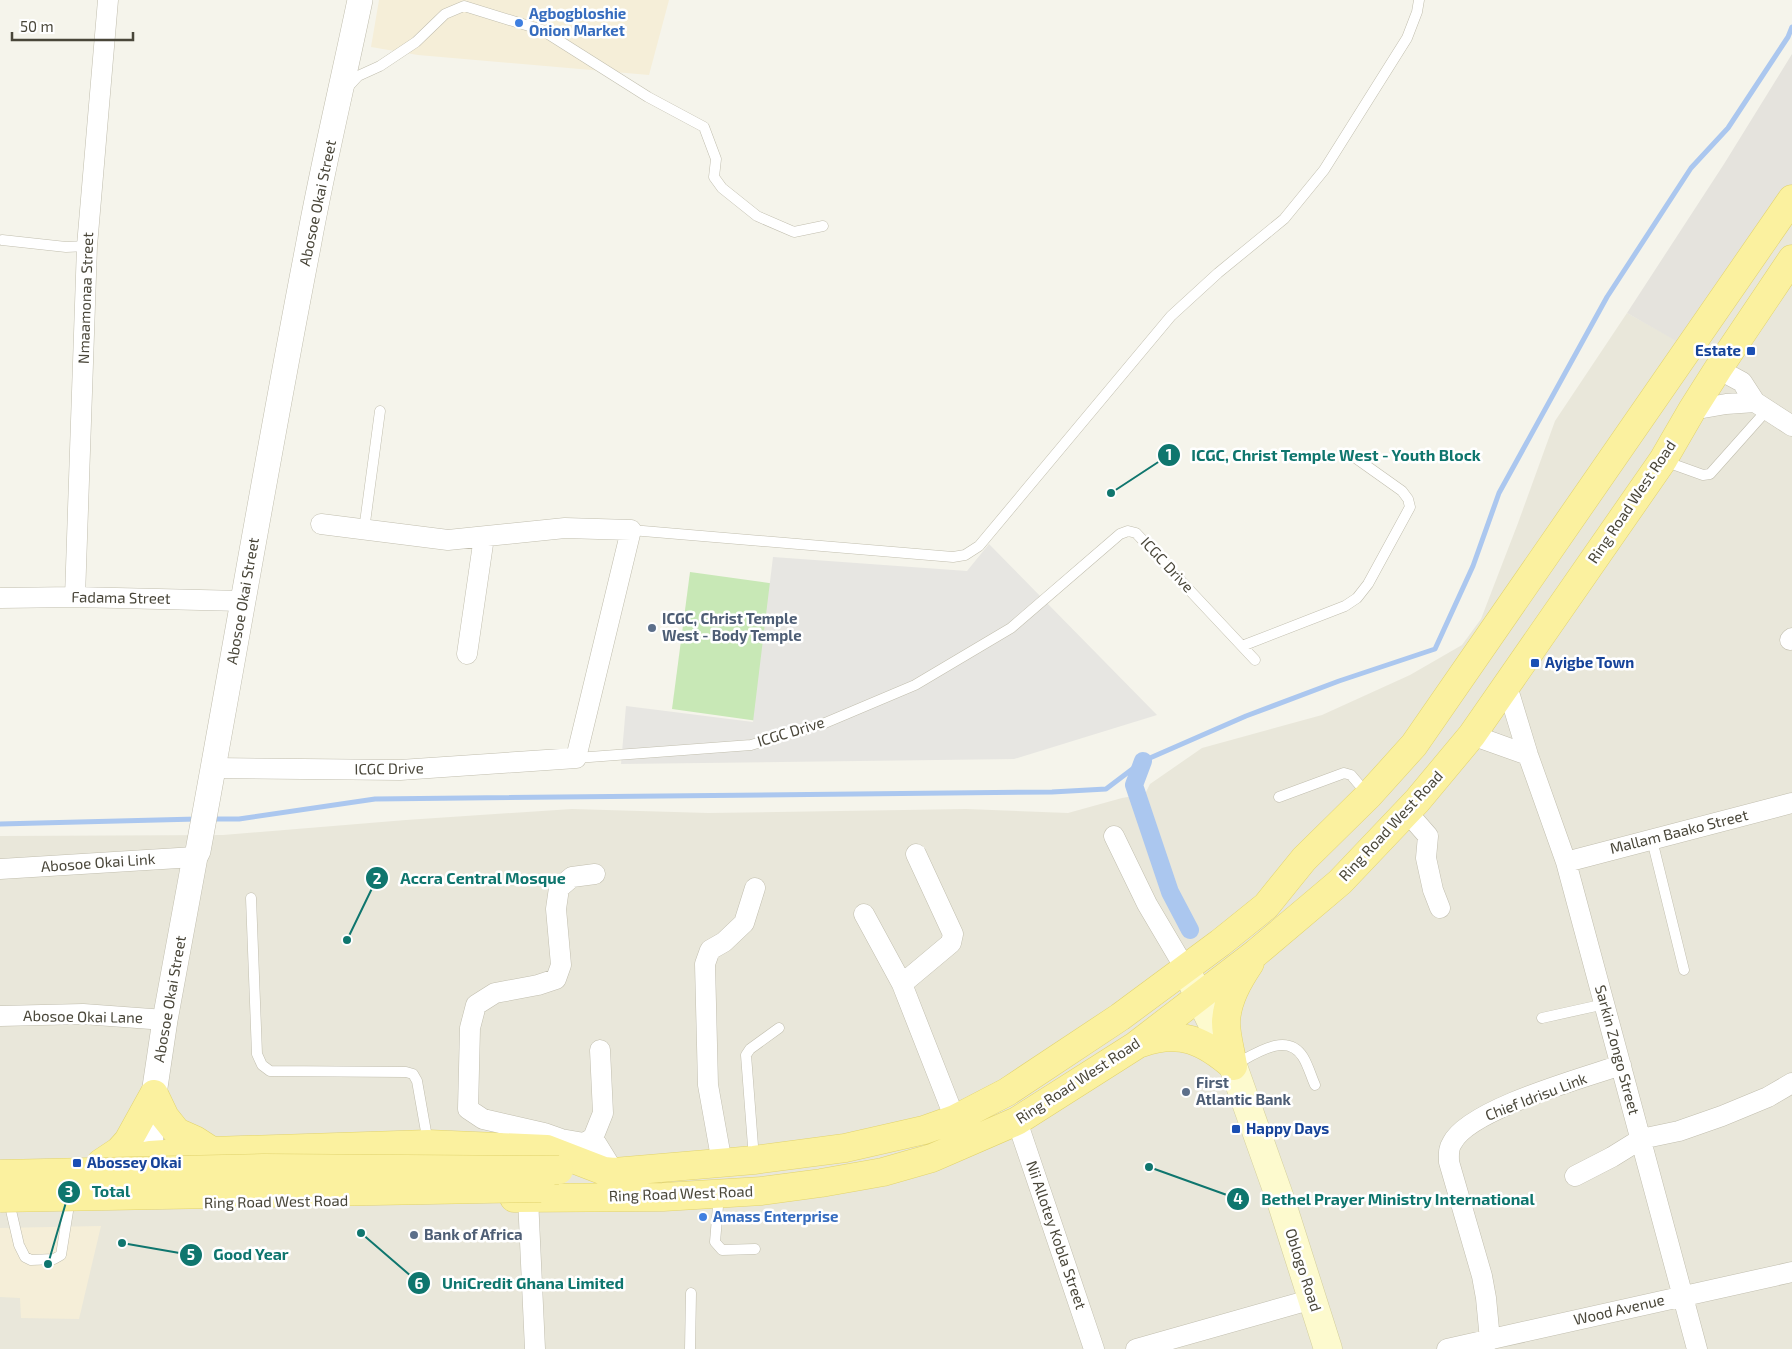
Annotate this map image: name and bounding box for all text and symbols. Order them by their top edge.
place label: Agbogbloshie Onion Market [529,4,626,39]
scale bar [12,10,134,42]
text: 50 m [20,17,54,35]
marker: Agbogbloshie Onion Market [513,17,525,29]
street label: Abosoe Okai Street [295,138,339,268]
street label: Nmaamonaa Street [74,231,96,364]
place label: Estate [1695,341,1741,359]
marker: Estate [1745,345,1757,357]
street label: Ring Road West Road [1583,437,1679,566]
callout: ICGC, Christ Temple West - Youth Block [1156,439,1492,470]
text: 1 [1166,445,1172,463]
text: ICGC, Christ Temple West - Youth Block [1191,445,1481,464]
street label: ICGC Drive [1138,533,1198,596]
street label: Abosoe Okai Street [222,536,262,666]
street label: Fadama Street [71,587,171,607]
place label: ICGC, Christ Temple West - Body Temple [662,609,802,645]
marker: ICGC, Christ Temple West - Body Temple [646,622,658,634]
place label: Ayigbe Town [1545,653,1634,672]
marker: Ayigbe Town [1529,657,1541,669]
street label: ICGC Drive [755,712,826,750]
street label: ICGC Drive [354,758,424,778]
street label: Ring Road West Road [1334,766,1446,884]
street label: Mallam Baako Street [1608,805,1750,857]
street label: Abosoe Okai Link [40,849,156,875]
callout: Accra Central Mosque [365,863,575,894]
text: Accra Central Mosque [400,868,566,887]
text: 2 [373,869,382,887]
street label: Abosoe Okai Street [149,934,189,1064]
street label: Sarkin Zongo Street [1592,983,1644,1117]
street label: Abosoe Okai Lane [23,1006,143,1026]
street label: Ring Road West Road [1012,1033,1143,1127]
street label: Chief Idrisu Link [1482,1068,1589,1124]
place label: First Atlantic Bank [1196,1073,1292,1108]
marker: First Atlantic Bank [1180,1086,1192,1098]
place label: Happy Days [1246,1119,1329,1138]
marker: Happy Days [1230,1123,1242,1135]
place label: Abossey Okai [87,1153,182,1172]
marker: Abossey Okai [71,1157,83,1169]
street label: Nii Allotey Kobla Street [1023,1158,1091,1312]
callout: Total [57,1176,140,1207]
text: Total [92,1181,131,1200]
street label: Ring Road West Road [609,1181,753,1205]
text: 3 [65,1182,73,1200]
callout: Bethel Prayer Ministry International [1226,1184,1545,1215]
text: 4 [1233,1189,1243,1207]
text: Bethel Prayer Ministry International [1261,1189,1535,1209]
street label: Ring Road West Road [204,1191,348,1211]
place label: Amass Enterprise [713,1207,838,1225]
marker: Amass Enterprise [697,1211,709,1223]
place label: Bank of Africa [424,1225,523,1243]
street label: Oblogo Road [1282,1226,1326,1313]
marker: Bank of Africa [408,1229,420,1241]
callout: Good Year [178,1239,299,1270]
text: Good Year [213,1244,289,1263]
text: 5 [187,1245,195,1263]
callout: UniCredit Ghana Limited [407,1268,634,1299]
text: UniCredit Ghana Limited [442,1273,624,1292]
text: 6 [415,1274,424,1292]
street label: Wood Avenue [1572,1290,1666,1328]

